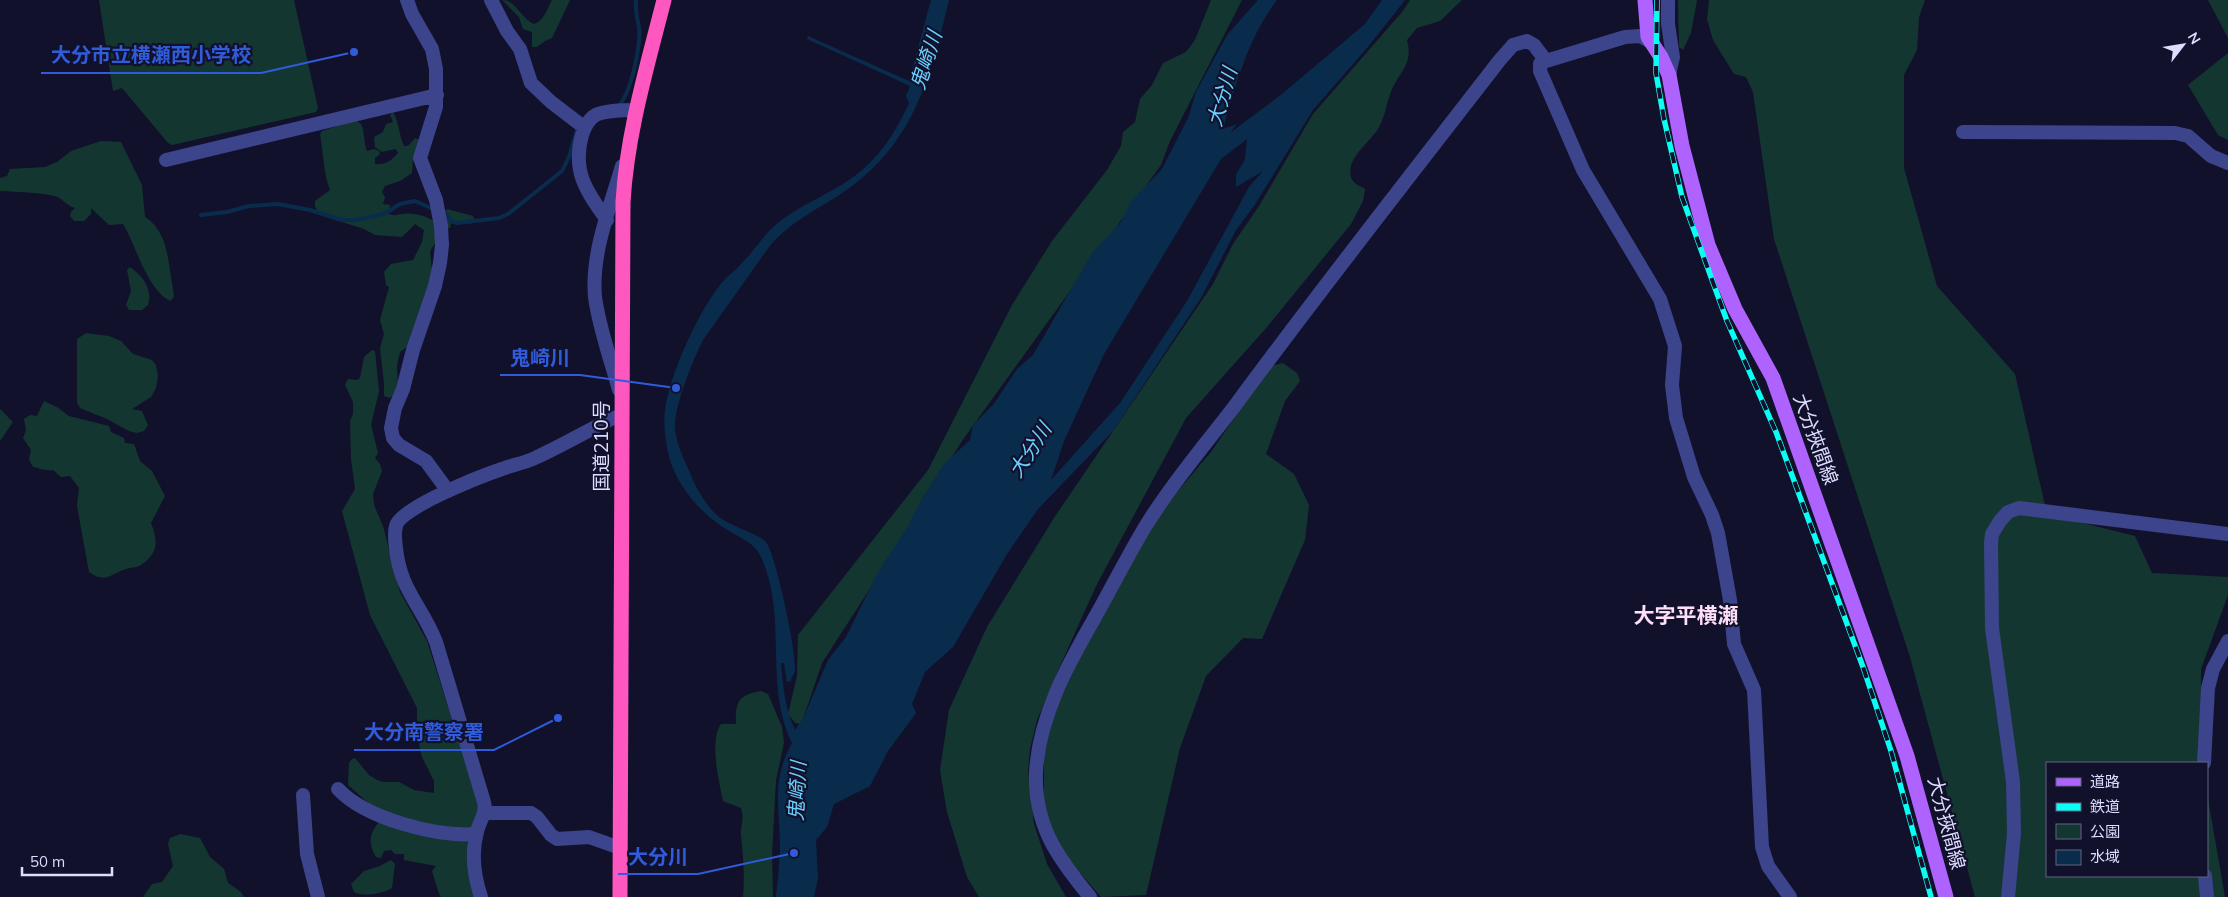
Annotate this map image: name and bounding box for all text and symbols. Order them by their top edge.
north arrow [2158,20,2208,70]
water label: 鬼崎川 [904,26,947,92]
text: N [2184,29,2205,47]
callout: 大分市立横瀬西小学校 [41,38,261,73]
text: 大分市立横瀬西小学校 [51,42,251,67]
water label: 大分川 [1201,63,1242,129]
callout: 鬼崎川 [500,340,580,375]
text: 鬼崎川 [510,345,570,370]
street label: 大分挾間線 [1788,390,1844,488]
street label: 国道210号 [589,400,613,492]
water label: 大分川 [1003,416,1057,482]
district label: 大字平横瀬 [1634,602,1739,628]
callout: 大分南警察署 [354,715,494,750]
text: 大分南警察署 [364,719,484,744]
water label: 鬼崎川 [782,758,811,822]
legend [2046,762,2208,877]
text: 道路 [2090,772,2120,791]
street label: 大分挾間線 [1923,774,1971,872]
text: 鉄道 [2090,797,2120,816]
text: 公園 [2090,822,2120,841]
callout: 大分川 [618,839,698,874]
scale bar [22,844,112,876]
text: 大分川 [628,844,688,869]
text: 水域 [2090,847,2120,866]
text: 50 m [30,852,65,871]

